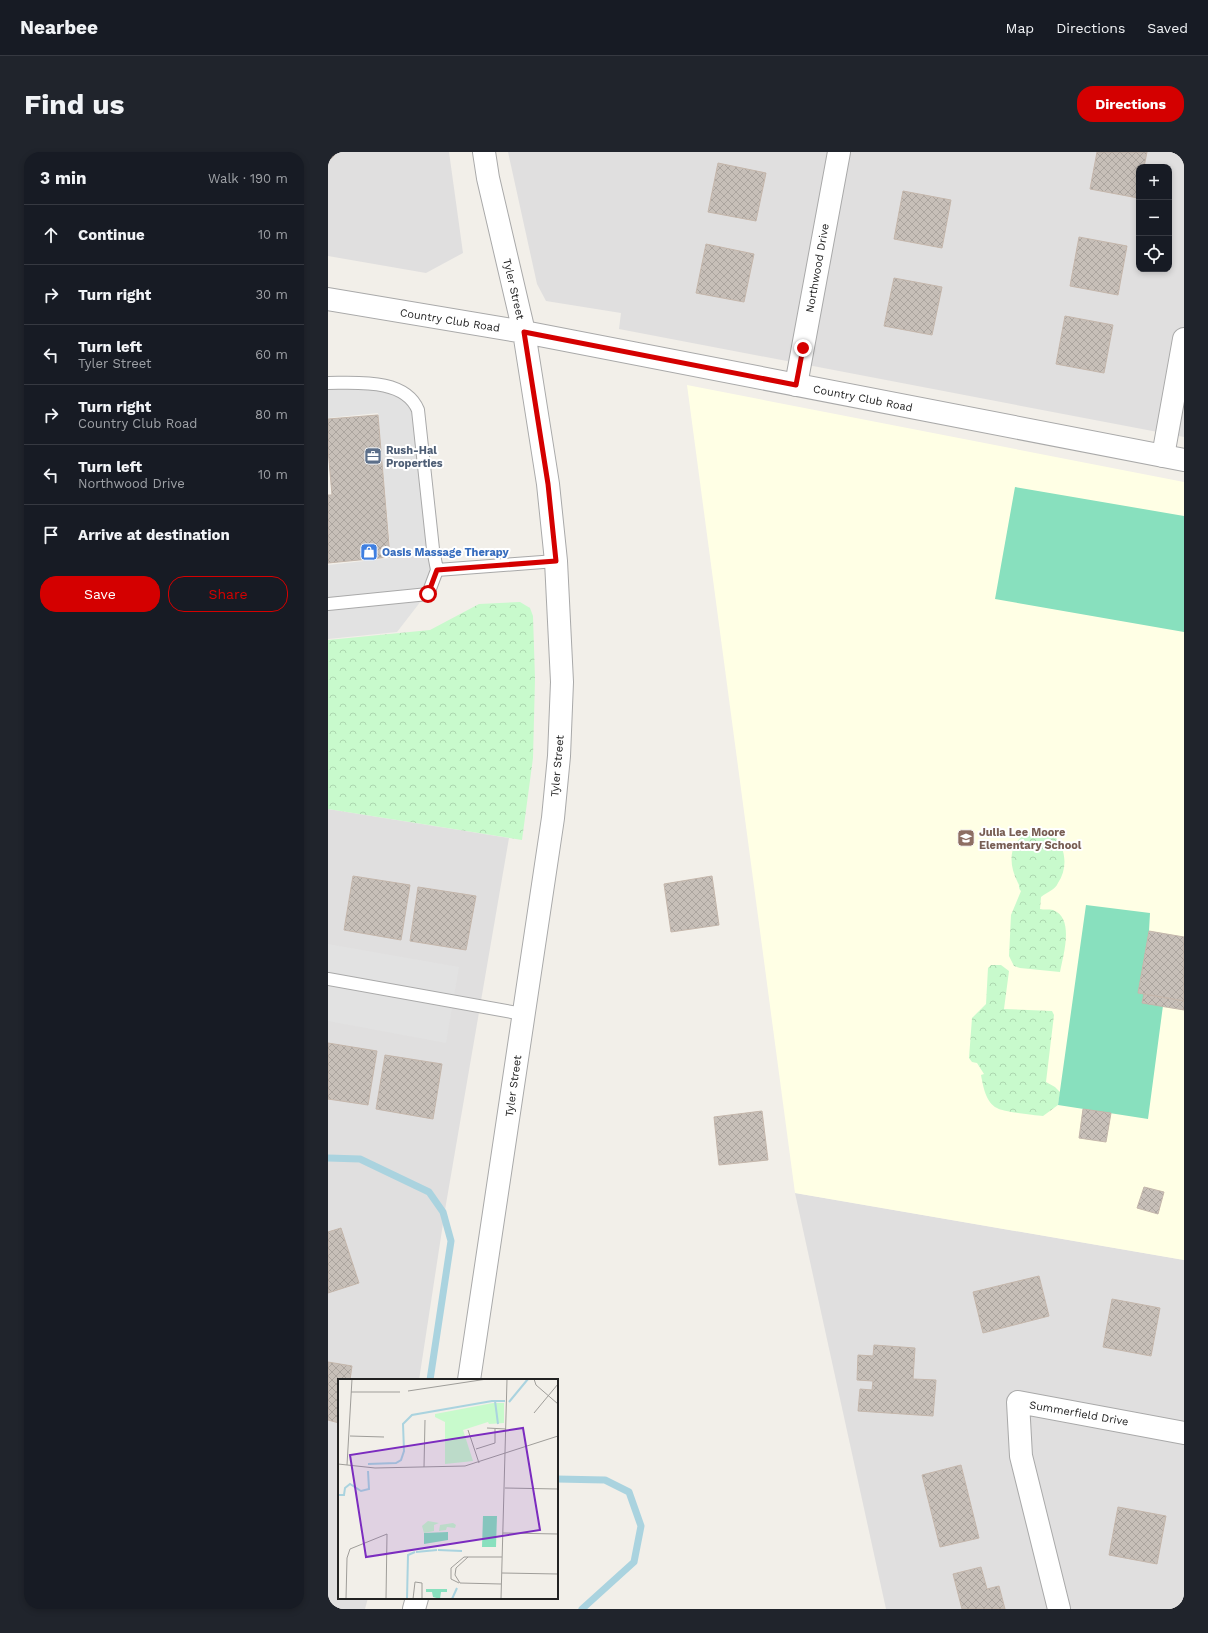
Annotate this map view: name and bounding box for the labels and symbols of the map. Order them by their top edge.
street label: Northwood Drive [803,222,832,314]
street label: Tyler Street [500,257,527,321]
street label: Country Club Road [399,306,501,335]
route end [794,339,812,357]
street label: Country Club Road [812,382,914,415]
place label: Rush-Hal Properties [386,444,443,470]
office icon: Rush-Hal Properties [363,446,383,466]
shop icon: Oasis Massage Therapy [359,542,379,562]
place label: Oasis Massage Therapy [382,546,509,559]
route start [419,585,437,603]
street label: Tyler Street [548,734,567,798]
place label: Julia Lee Moore Elementary School [979,826,1082,852]
school or university icon: Julia Lee Moore Elementary School [956,828,976,848]
street label: Tyler Street [503,1054,524,1118]
inset map [338,1379,558,1599]
street label: Summerfield Drive [1028,1398,1130,1429]

